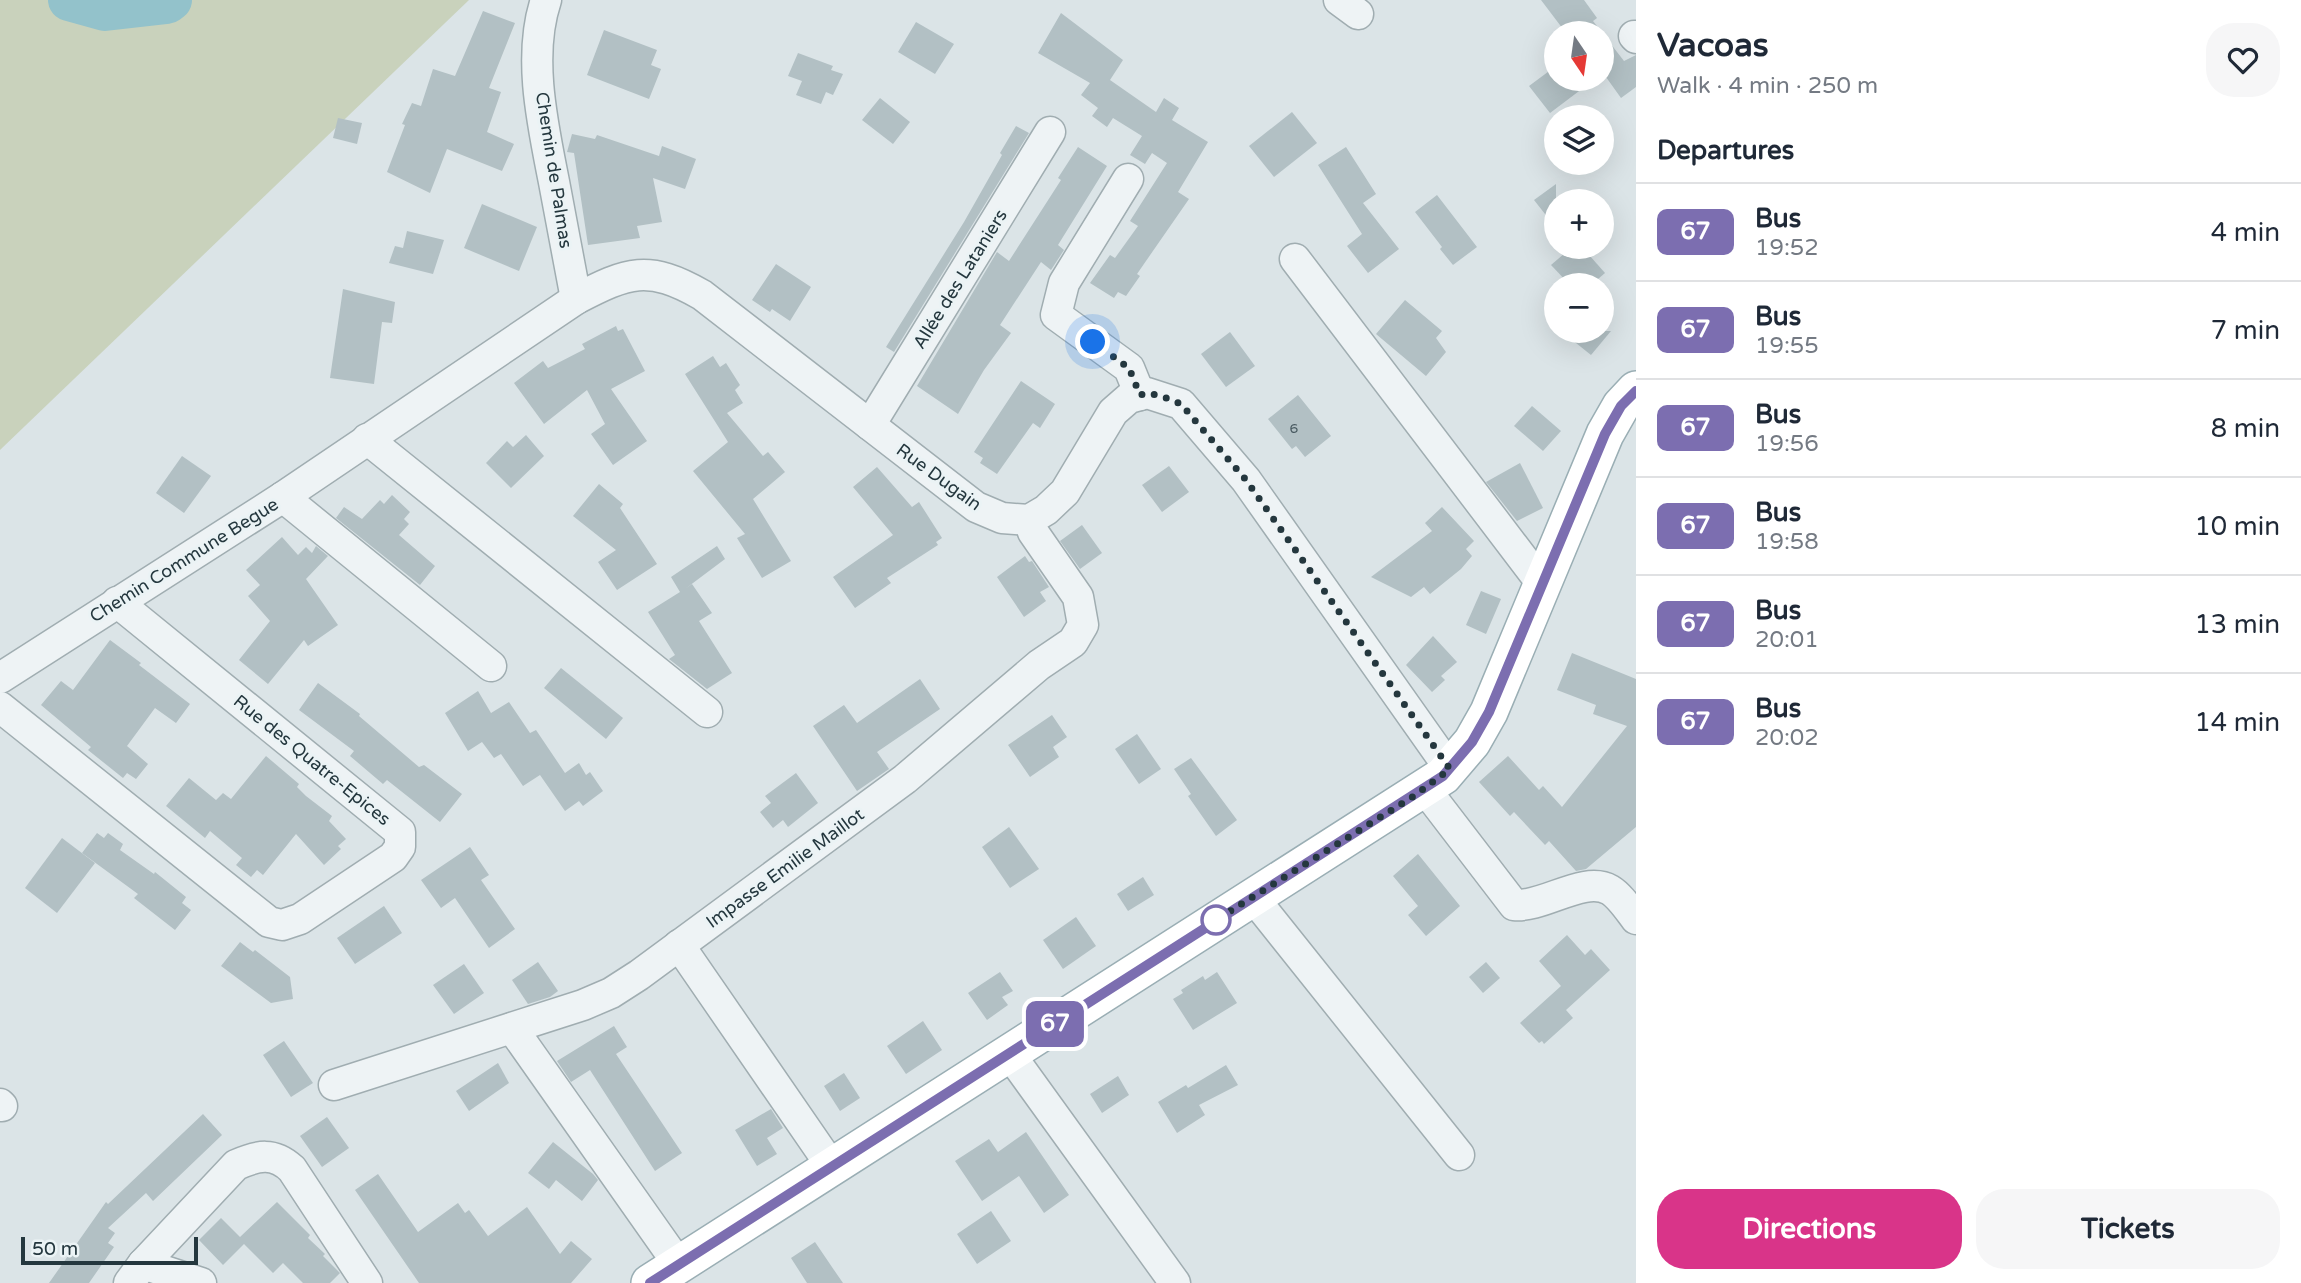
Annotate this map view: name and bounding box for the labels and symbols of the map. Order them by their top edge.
north arrow [1544,21,1614,91]
street label: Chemin de Palmas [531,90,577,250]
street label: Allée des Lataniers [908,205,1012,353]
your location [1075,324,1110,359]
house number: 6 [1290,420,1299,437]
street label: Rue Dugain [892,439,986,515]
street label: Chemin Commune Begue [86,493,282,627]
street label: Rue des Quatre-Epices [229,690,395,830]
street label: Impasse Emilie Maillot [702,803,868,933]
unlabelled marker [1201,905,1231,935]
line badge: 67 [1024,1001,1086,1047]
scale bar [21,1234,198,1266]

